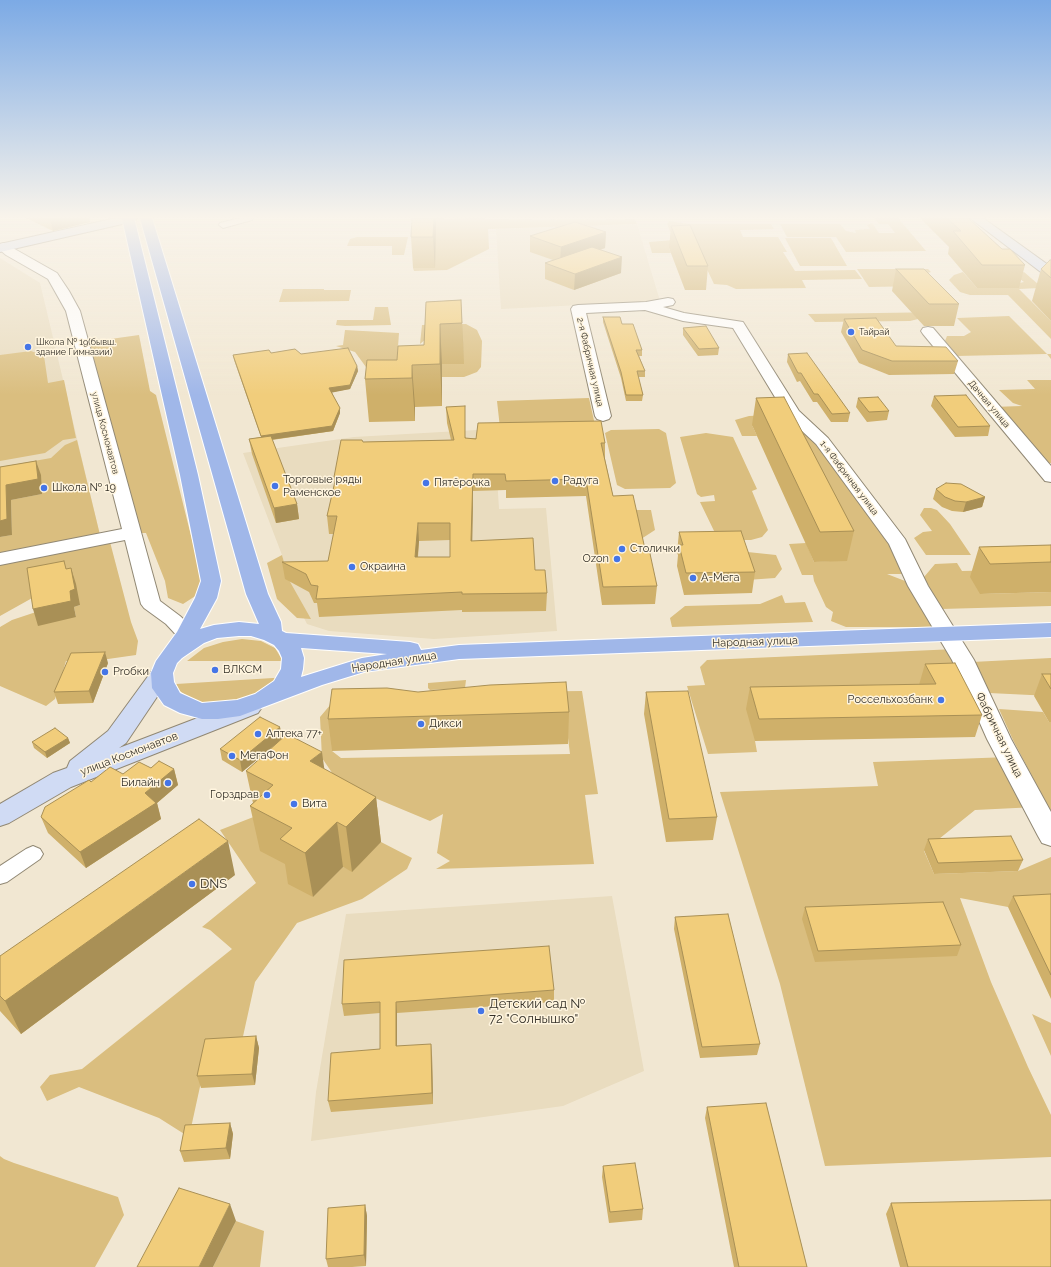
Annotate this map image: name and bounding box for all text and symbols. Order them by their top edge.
street label: 2-я Фабричная улица [574,316,606,408]
marker: Тайрай [846,327,856,337]
place label: Тайрай [859,327,890,337]
place label: Школа № 19(бывш. здание Гимназии) [36,337,116,358]
marker: Школа № 19(бывш. здание Гимназии) [23,342,33,352]
street label: Дачная улица [966,378,1012,430]
street label: улица Космонавтов [89,391,121,475]
street label: 1-я Фабричная улица [818,439,880,517]
place label: Торговые ряды Раменское [283,473,362,499]
place label: Радуга [563,474,599,488]
place label: Пятёрочка [434,476,490,490]
marker: Радуга [550,476,560,486]
marker: Пятёрочка [421,478,431,488]
place label: Школа № 19 [52,481,116,495]
marker: Торговые ряды Раменское [270,481,280,491]
marker: Школа № 19 [39,483,49,493]
place label: Столички [630,542,680,556]
marker: Столички [617,544,627,554]
place label: Ozon [582,552,609,566]
marker: Ozon [612,554,622,564]
place label: Окраина [360,560,406,574]
marker: Окраина [347,562,357,572]
place label: А-Мега [701,571,739,585]
marker: А-Мега [688,573,698,583]
street label: Народная улица [712,634,798,650]
street label: Народная улица [351,649,437,675]
place label: ВЛКСМ [223,663,262,677]
place label: Proбки [113,665,149,679]
marker: ВЛКСМ [210,665,220,675]
marker: Proбки [100,667,110,677]
street label: Фабричная улица [973,690,1025,780]
place label: Россельхозбанк [848,693,933,707]
marker: Россельхозбанк [936,695,946,705]
place label: Дикси [429,717,462,731]
marker: Дикси [416,719,426,729]
place label: Аптека 77+ [266,727,322,741]
street label: улица Космонавтов [78,729,180,779]
marker: Аптека 77+ [253,729,263,739]
place label: МегаФон [240,749,288,763]
marker: МегаФон [227,751,237,761]
place label: Билайн [121,776,160,790]
marker: Билайн [163,778,173,788]
place label: Горздрав [210,788,259,802]
marker: Горздрав [262,790,272,800]
place label: Вита [302,797,327,811]
marker: Вита [289,799,299,809]
place label: DNS [200,876,227,892]
marker: DNS [187,879,197,889]
place label: Детский сад № 72 "Солнышко" [489,996,585,1027]
marker: Детский сад № 72 "Солнышко" [476,1006,486,1016]

